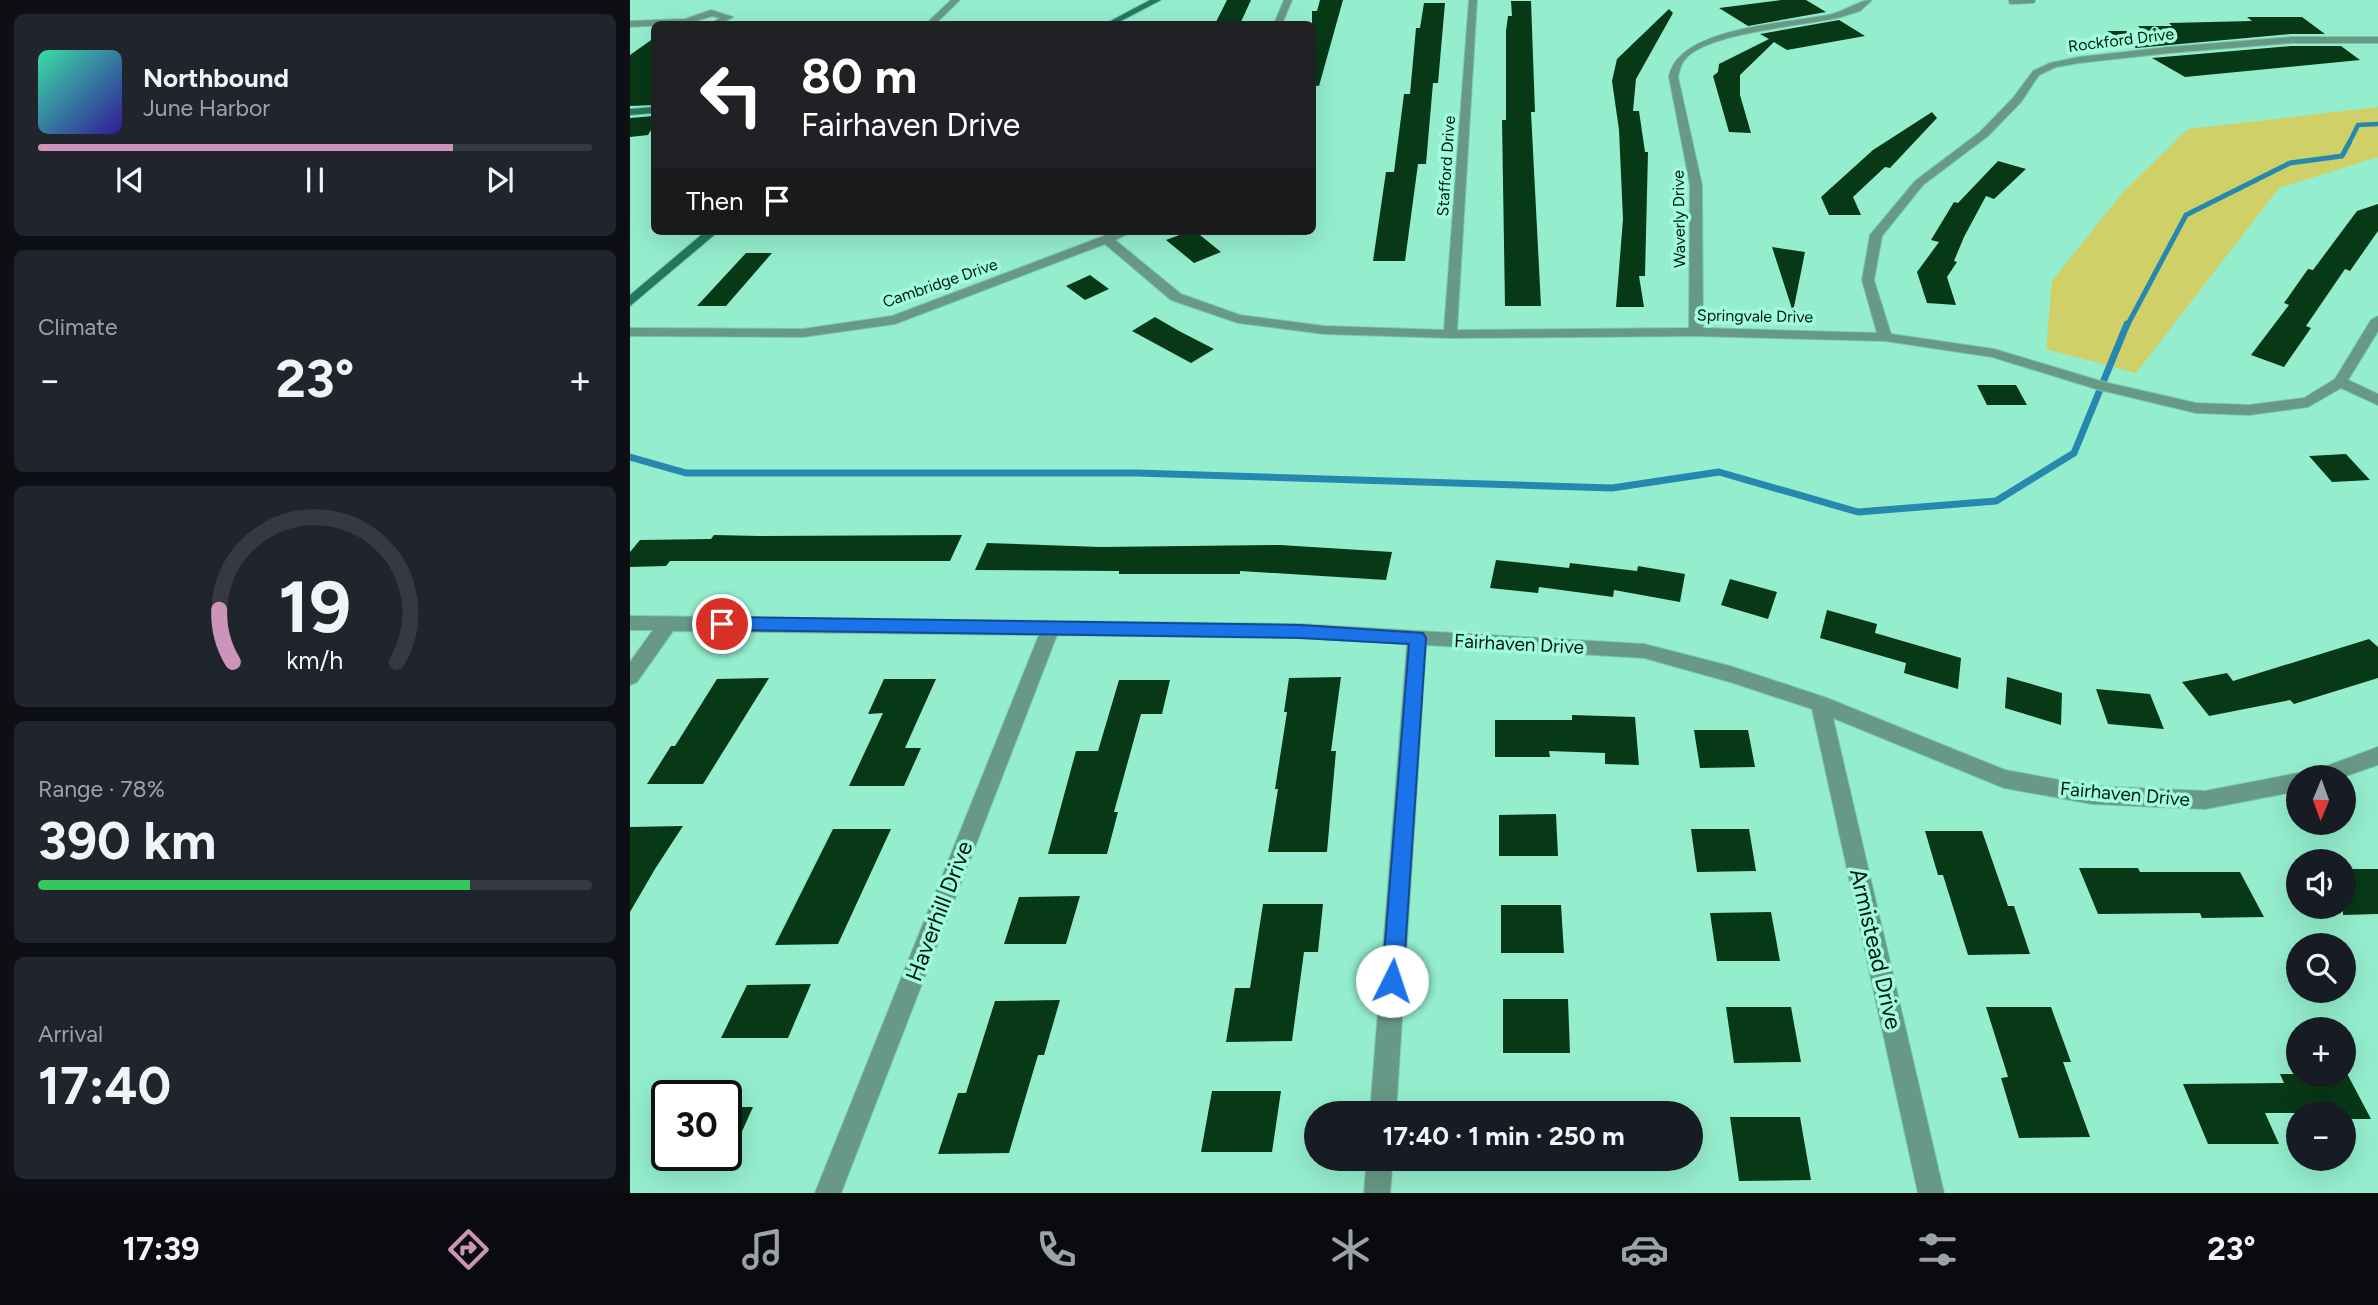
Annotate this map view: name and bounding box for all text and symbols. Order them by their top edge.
street label: Rockford Drive [2067,24,2175,56]
text: 80 m [801,46,917,105]
icon: left [686,49,777,140]
text: Northbound [143,62,289,94]
text: June Harbor [143,94,270,122]
text: Fairhaven Drive [801,106,1020,144]
street label: Stafford Drive [1433,115,1459,217]
icon: previous [111,161,149,199]
icon: pause [296,161,334,199]
icon: next [481,161,519,199]
street label: Waverly Drive [1669,170,1689,268]
icon: arrive [758,182,796,220]
text: Then [686,185,744,217]
street label: Cambridge Drive [880,254,1000,312]
street label: Springvale Drive [1697,305,1814,327]
text: Climate [38,313,117,341]
text: 23° [276,348,354,410]
text: − [38,357,62,403]
text: + [568,357,592,403]
text: 19 [279,564,351,651]
pin [692,594,752,654]
icon: arrive [703,605,741,643]
street label: Fairhaven Drive [1453,629,1585,659]
text: km/h [286,645,344,675]
north arrow [2286,765,2356,835]
map controls [2286,765,2356,1171]
text: Range · 78% [38,775,165,803]
street label: Fairhaven Drive [2059,777,2191,811]
text: 390 km [38,810,216,872]
street label: Haverhill Drive [899,837,979,985]
button: sound [2286,849,2356,919]
street label: Armistead Drive [1844,866,1908,1032]
button: search [2286,933,2356,1003]
position arrow [1355,944,1429,1018]
button: + [2286,1017,2356,1087]
text: Arrival [38,1020,103,1048]
text: 17:40 [38,1055,171,1117]
speed limit sign: 30 [651,1080,742,1171]
button: − [2286,1101,2356,1171]
text: 17:40 · 1 min · 250 m [1382,1120,1625,1152]
icon: directions [444,1225,493,1274]
icon: music [738,1225,787,1274]
icon: phone [1032,1225,1081,1274]
icon: climate [1326,1225,1375,1274]
icon: car [1620,1225,1669,1274]
icon: filters [1913,1225,1962,1274]
text: 17:39 [122,1230,200,1268]
text: 23° [2207,1230,2256,1268]

